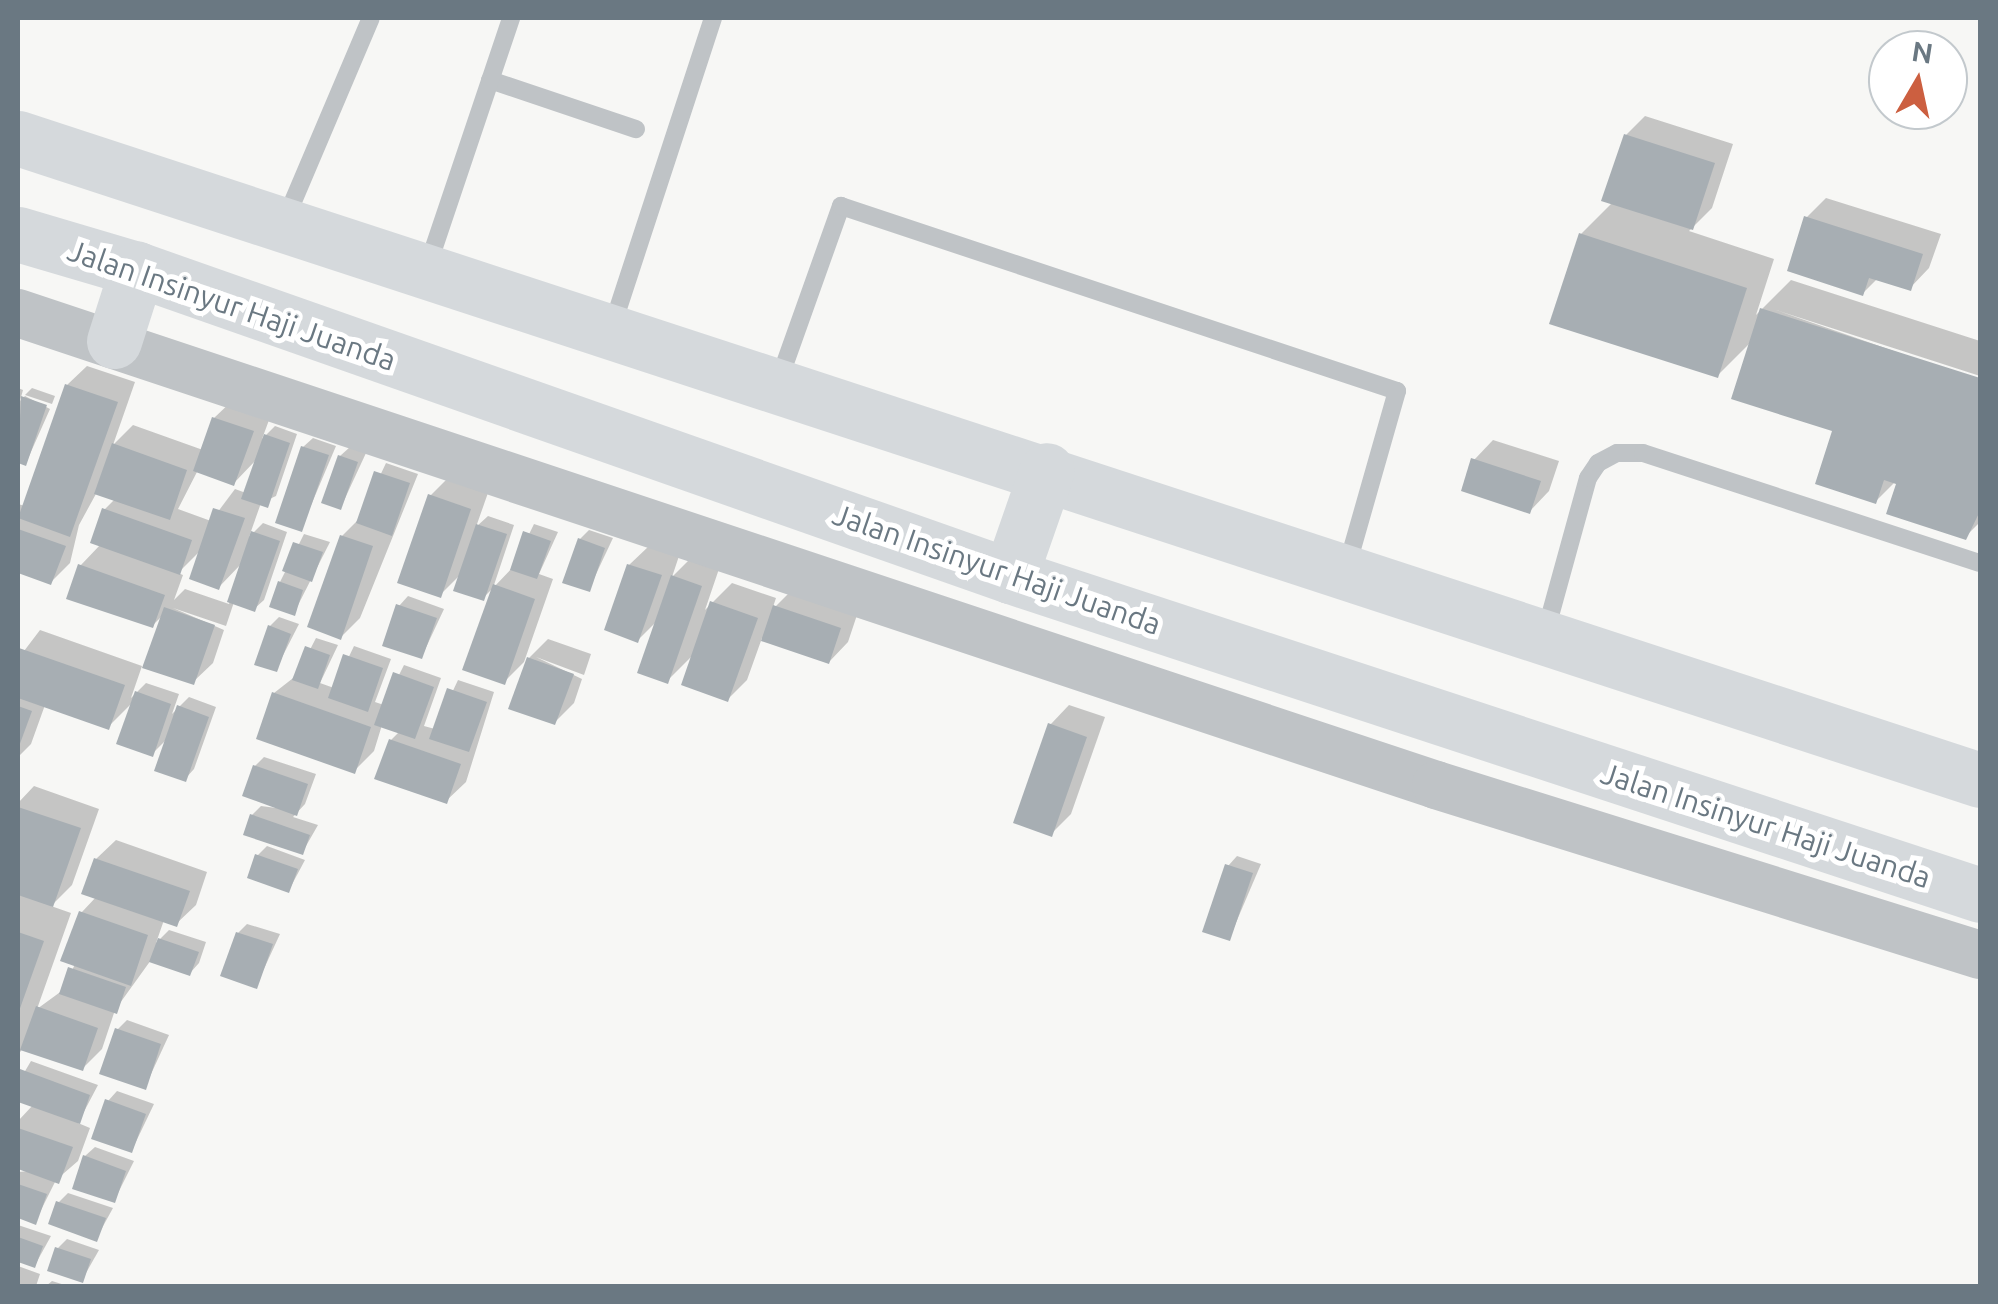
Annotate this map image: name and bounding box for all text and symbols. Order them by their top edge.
north arrow [1868,30,1968,130]
text: N [1910,35,1935,69]
street label: Jalan Insinyur Haji Juanda [63,232,401,378]
street label: Jalan Insinyur Haji Juanda [828,496,1166,642]
street label: Jalan Insinyur Haji Juanda [1597,755,1935,895]

